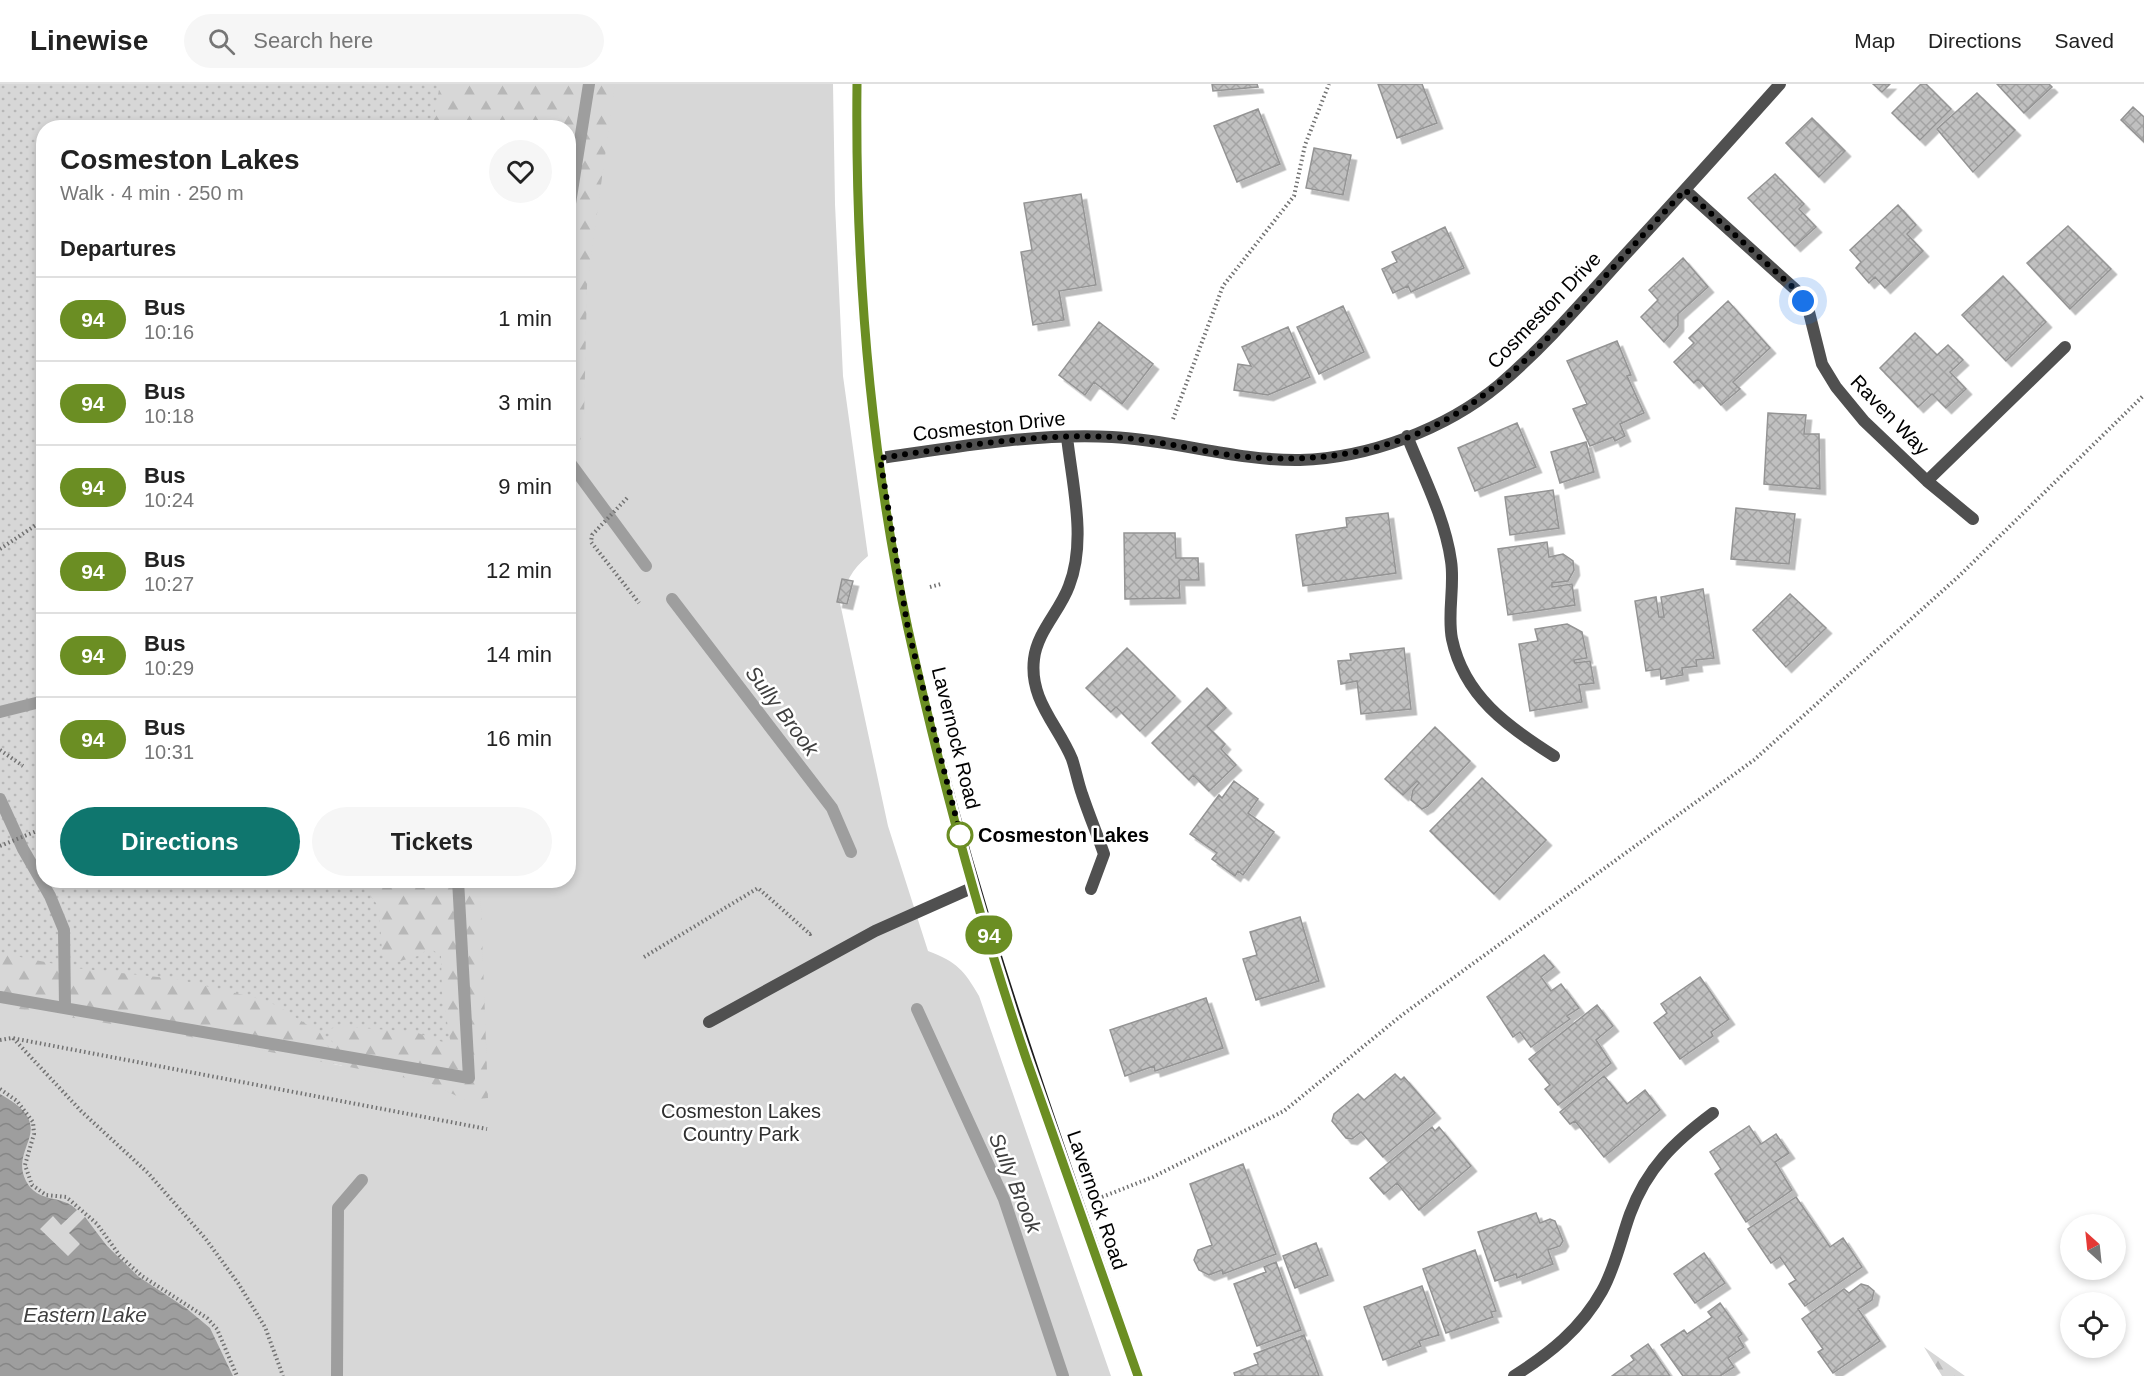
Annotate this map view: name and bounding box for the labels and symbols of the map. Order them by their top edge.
street label: Cosmeston Drive [1483,247,1605,373]
your location [1788,286,1818,316]
street label: Raven Way [1846,370,1934,460]
street label: Cosmeston Drive [912,407,1066,445]
water label: Sully Brook [741,661,824,761]
street label: Lavernock Road [928,665,984,811]
marker: Cosmeston Lakes [947,822,973,848]
place label: Cosmeston Lakes [978,824,1149,846]
line badge: 94 [962,916,1016,954]
park label: Cosmeston Lakes Country Park [661,1100,821,1145]
street label: Lavernock Road [1063,1128,1131,1272]
water label: Sully Brook [985,1129,1047,1238]
north arrow [2060,1214,2126,1280]
water label: Eastern Lake [23,1303,147,1326]

